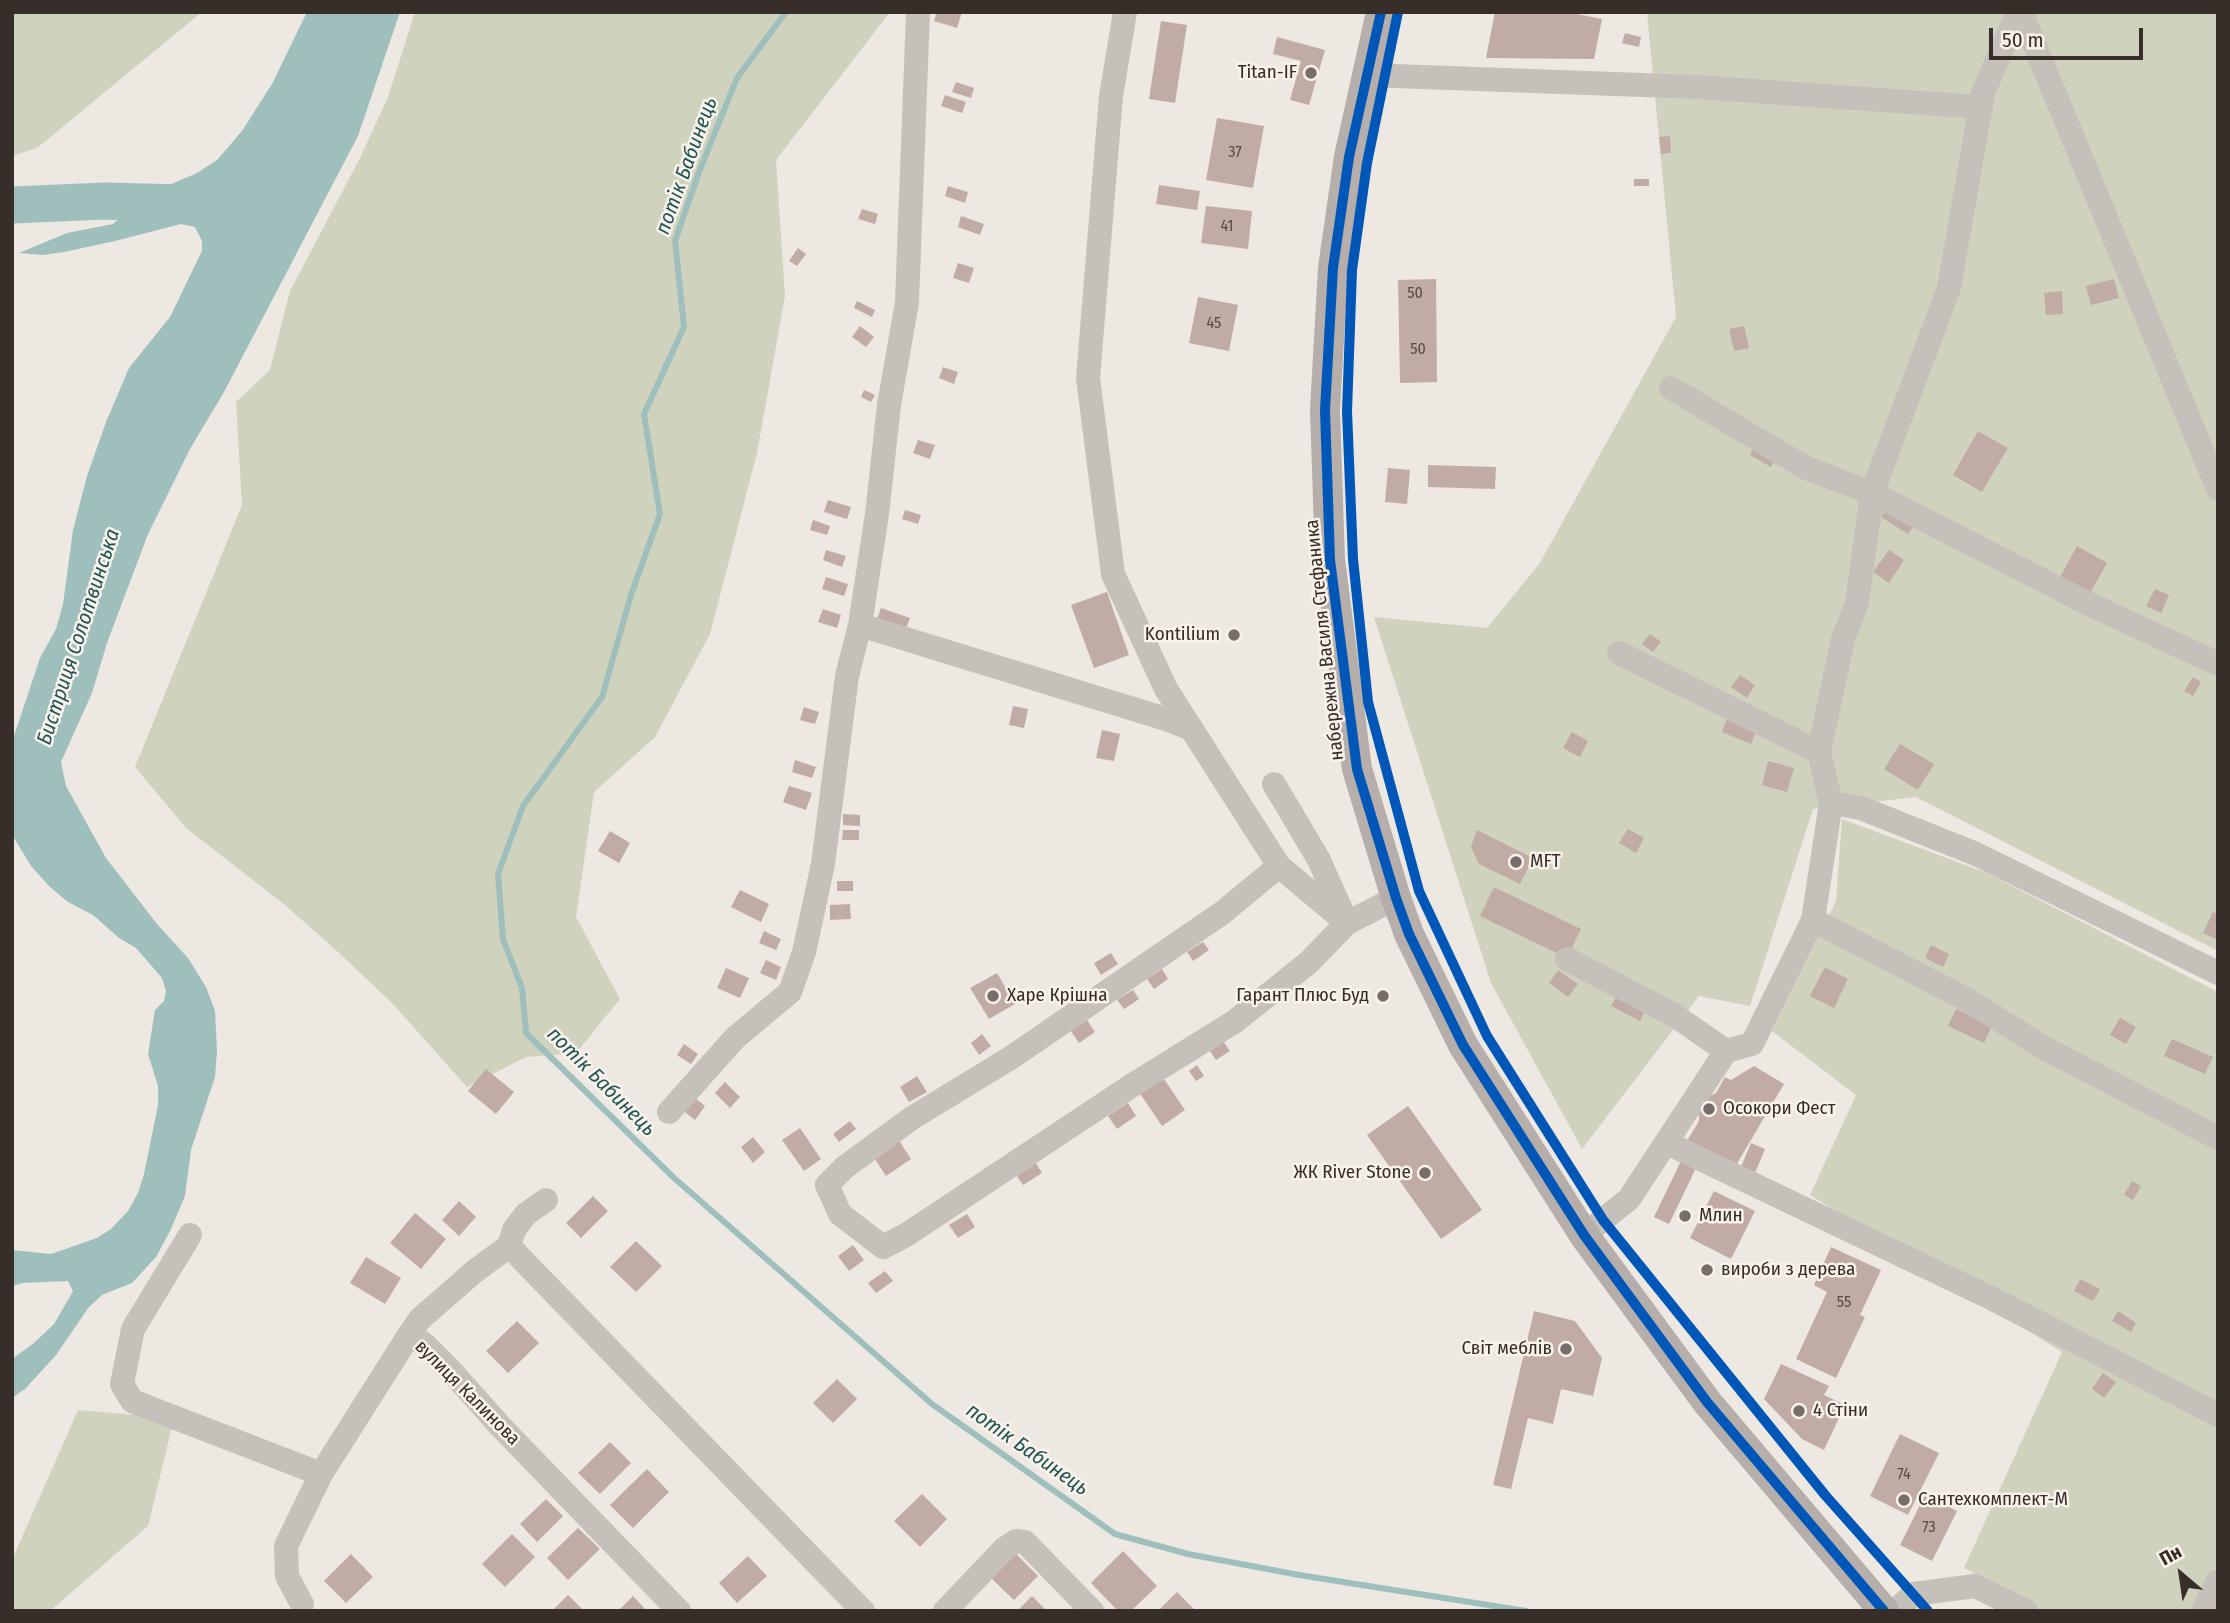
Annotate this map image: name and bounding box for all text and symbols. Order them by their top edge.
scale bar [1992,14,2146,58]
text: 50 m [2002,27,2044,53]
place label: Titan-IF [1238,62,1297,84]
marker: Titan-IF [1303,65,1319,81]
water label: потік Бабинець [651,94,723,238]
house number: 37 [1228,143,1242,163]
house number: 41 [1220,217,1234,237]
house number: 50 [1407,284,1423,304]
house number: 45 [1207,314,1221,334]
house number: 50 [1410,340,1426,360]
street label: набережна Василя Стефаника [1301,518,1349,762]
water label: Бистриця Солотвинська [32,526,126,748]
place label: Kontilium [1145,624,1220,646]
marker: Kontilium [1226,627,1242,643]
place label: MFT [1530,851,1561,873]
marker: MFT [1508,854,1524,870]
place label: Харе Крішна [1007,985,1107,1007]
place label: Гарант Плюс Буд [1236,985,1369,1007]
marker: Харе Крішна [985,988,1001,1004]
marker: Гарант Плюс Буд [1375,988,1391,1004]
water label: потік Бабинець [541,1022,661,1142]
place label: Осокори Фест [1723,1098,1835,1120]
marker: Осокори Фест [1701,1101,1717,1117]
place label: ЖК River Stone [1294,1162,1411,1184]
marker: ЖК River Stone [1417,1165,1433,1181]
place label: Млин [1699,1205,1743,1227]
marker: Млин [1677,1208,1693,1224]
place label: вироби з дерева [1721,1259,1855,1281]
marker: вироби з дерева [1699,1262,1715,1278]
house number: 55 [1837,1293,1851,1313]
street label: вулиця Калинова [410,1336,524,1450]
place label: Світ меблів [1461,1338,1552,1360]
marker: Світ меблів [1558,1341,1574,1357]
water label: потік Бабинець [961,1398,1093,1502]
place label: 4 Стіни [1813,1400,1868,1422]
marker: 4 Стіни [1791,1403,1807,1419]
house number: 74 [1897,1465,1911,1485]
place label: Сантехкомплект-М [1918,1489,2068,1511]
marker: Сантехкомплект-М [1896,1492,1912,1508]
house number: 73 [1922,1518,1936,1538]
north arrow [2146,1539,2216,1609]
text: Пн [2156,1540,2186,1570]

